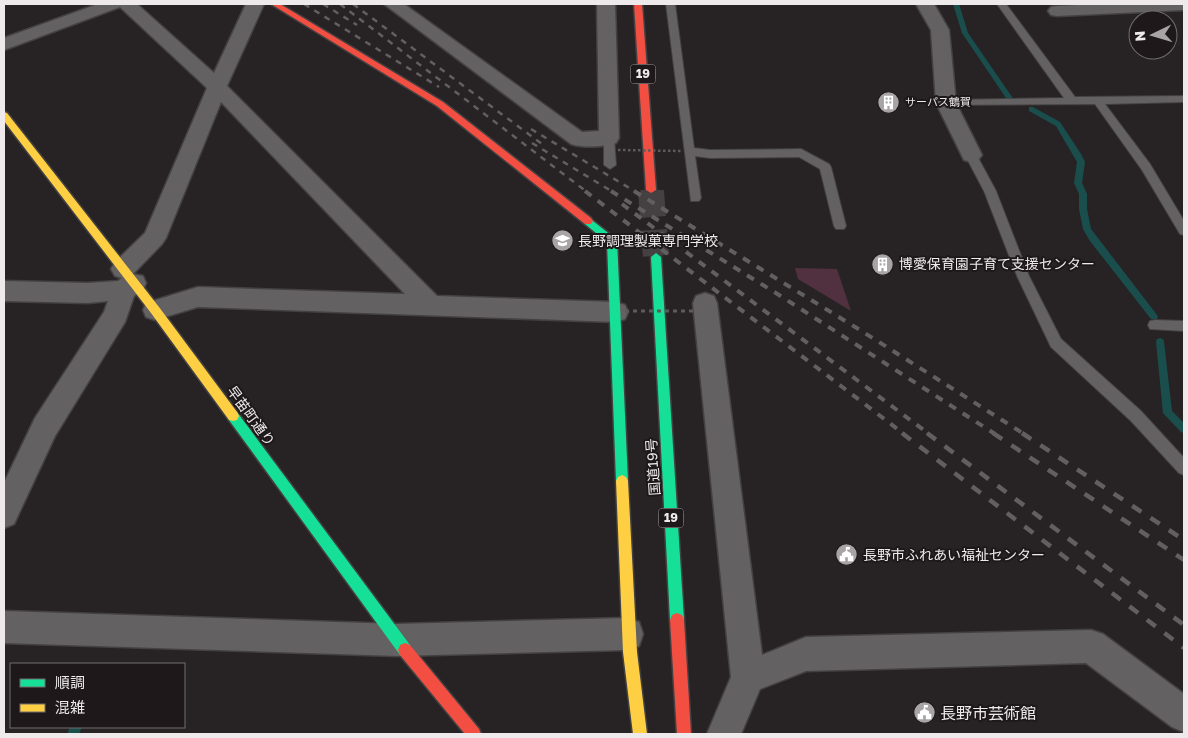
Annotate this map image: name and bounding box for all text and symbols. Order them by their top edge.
north arrow [1128,10,1178,60]
text: N [1131,30,1148,42]
road number: 19 [630,64,656,84]
building icon: サーパス鶴賀 [877,90,901,114]
place label: サーパス鶴賀 [905,95,971,108]
school or university icon: 長野調理製菓専門学校 [550,229,574,253]
place label: 長野調理製菓専門学校 [578,232,718,249]
building icon: 博愛保育園子育て支援センター [871,252,895,276]
place label: 博愛保育園子育て支援センター [899,255,1095,272]
street label: 早苗町通り [224,382,279,449]
street label: 国道19号 [642,438,663,496]
road number: 19 [658,508,684,528]
public building icon: 長野市ふれあい福祉センター [835,543,859,567]
place label: 長野市ふれあい福祉センター [863,546,1045,563]
legend [10,663,185,728]
text: 順調 [55,673,85,691]
text: 混雑 [55,698,85,716]
public building icon: 長野市芸術館 [912,701,936,725]
place label: 長野市芸術館 [940,703,1036,723]

